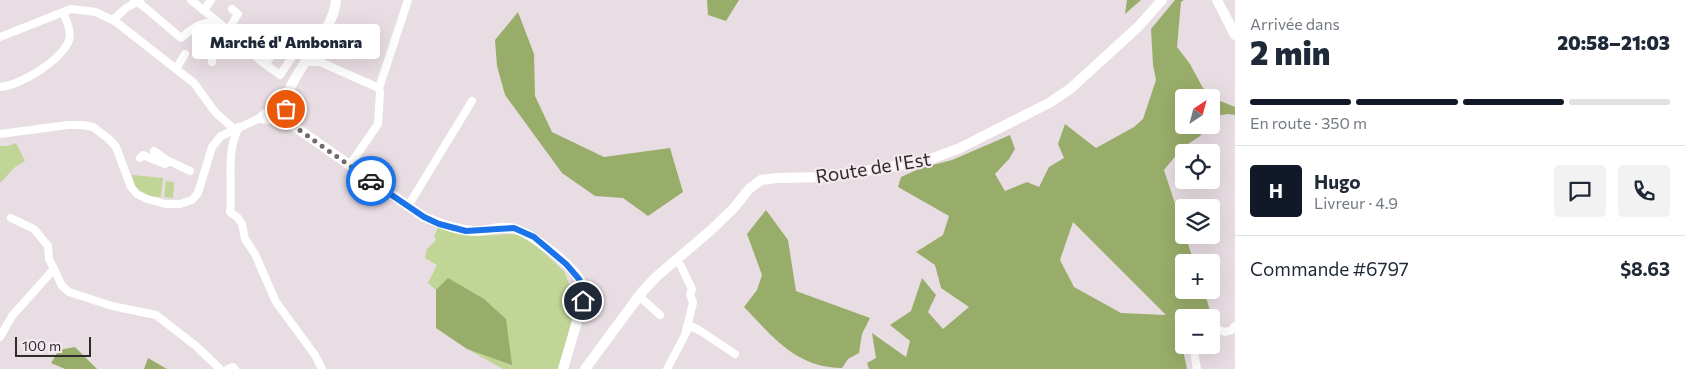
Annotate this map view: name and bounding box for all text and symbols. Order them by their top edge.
text: Arrivée dans [1250,14,1340,33]
callout: Marché d' Ambonara [192,24,380,59]
text: 20:58–21:03 [1557,31,1670,54]
text: Marché d' Ambonara [210,32,362,51]
text: 2 min [1250,32,1330,72]
pin [265,88,307,130]
north arrow [1175,89,1220,134]
map controls [1175,89,1220,354]
icon: bag [272,95,300,123]
text: En route · 350 m [1250,113,1367,132]
button: locate [1175,144,1220,189]
street label: Route de l'Est [814,147,932,187]
courier [346,156,396,206]
button: chat [1554,165,1606,217]
button: phone [1618,165,1670,217]
icon: car [357,167,385,195]
text: Hugo [1314,170,1361,193]
text: H [1269,179,1283,202]
text: Livreur · 4.9 [1314,193,1398,212]
button: layers [1175,199,1220,244]
button: + [1175,254,1220,299]
text: Commande #6797 [1250,257,1409,280]
text: $8.63 [1620,257,1670,280]
pin [562,280,604,322]
icon: home [569,287,597,315]
button: − [1175,309,1220,354]
scale bar [15,334,91,357]
text: 100 m [22,337,61,354]

